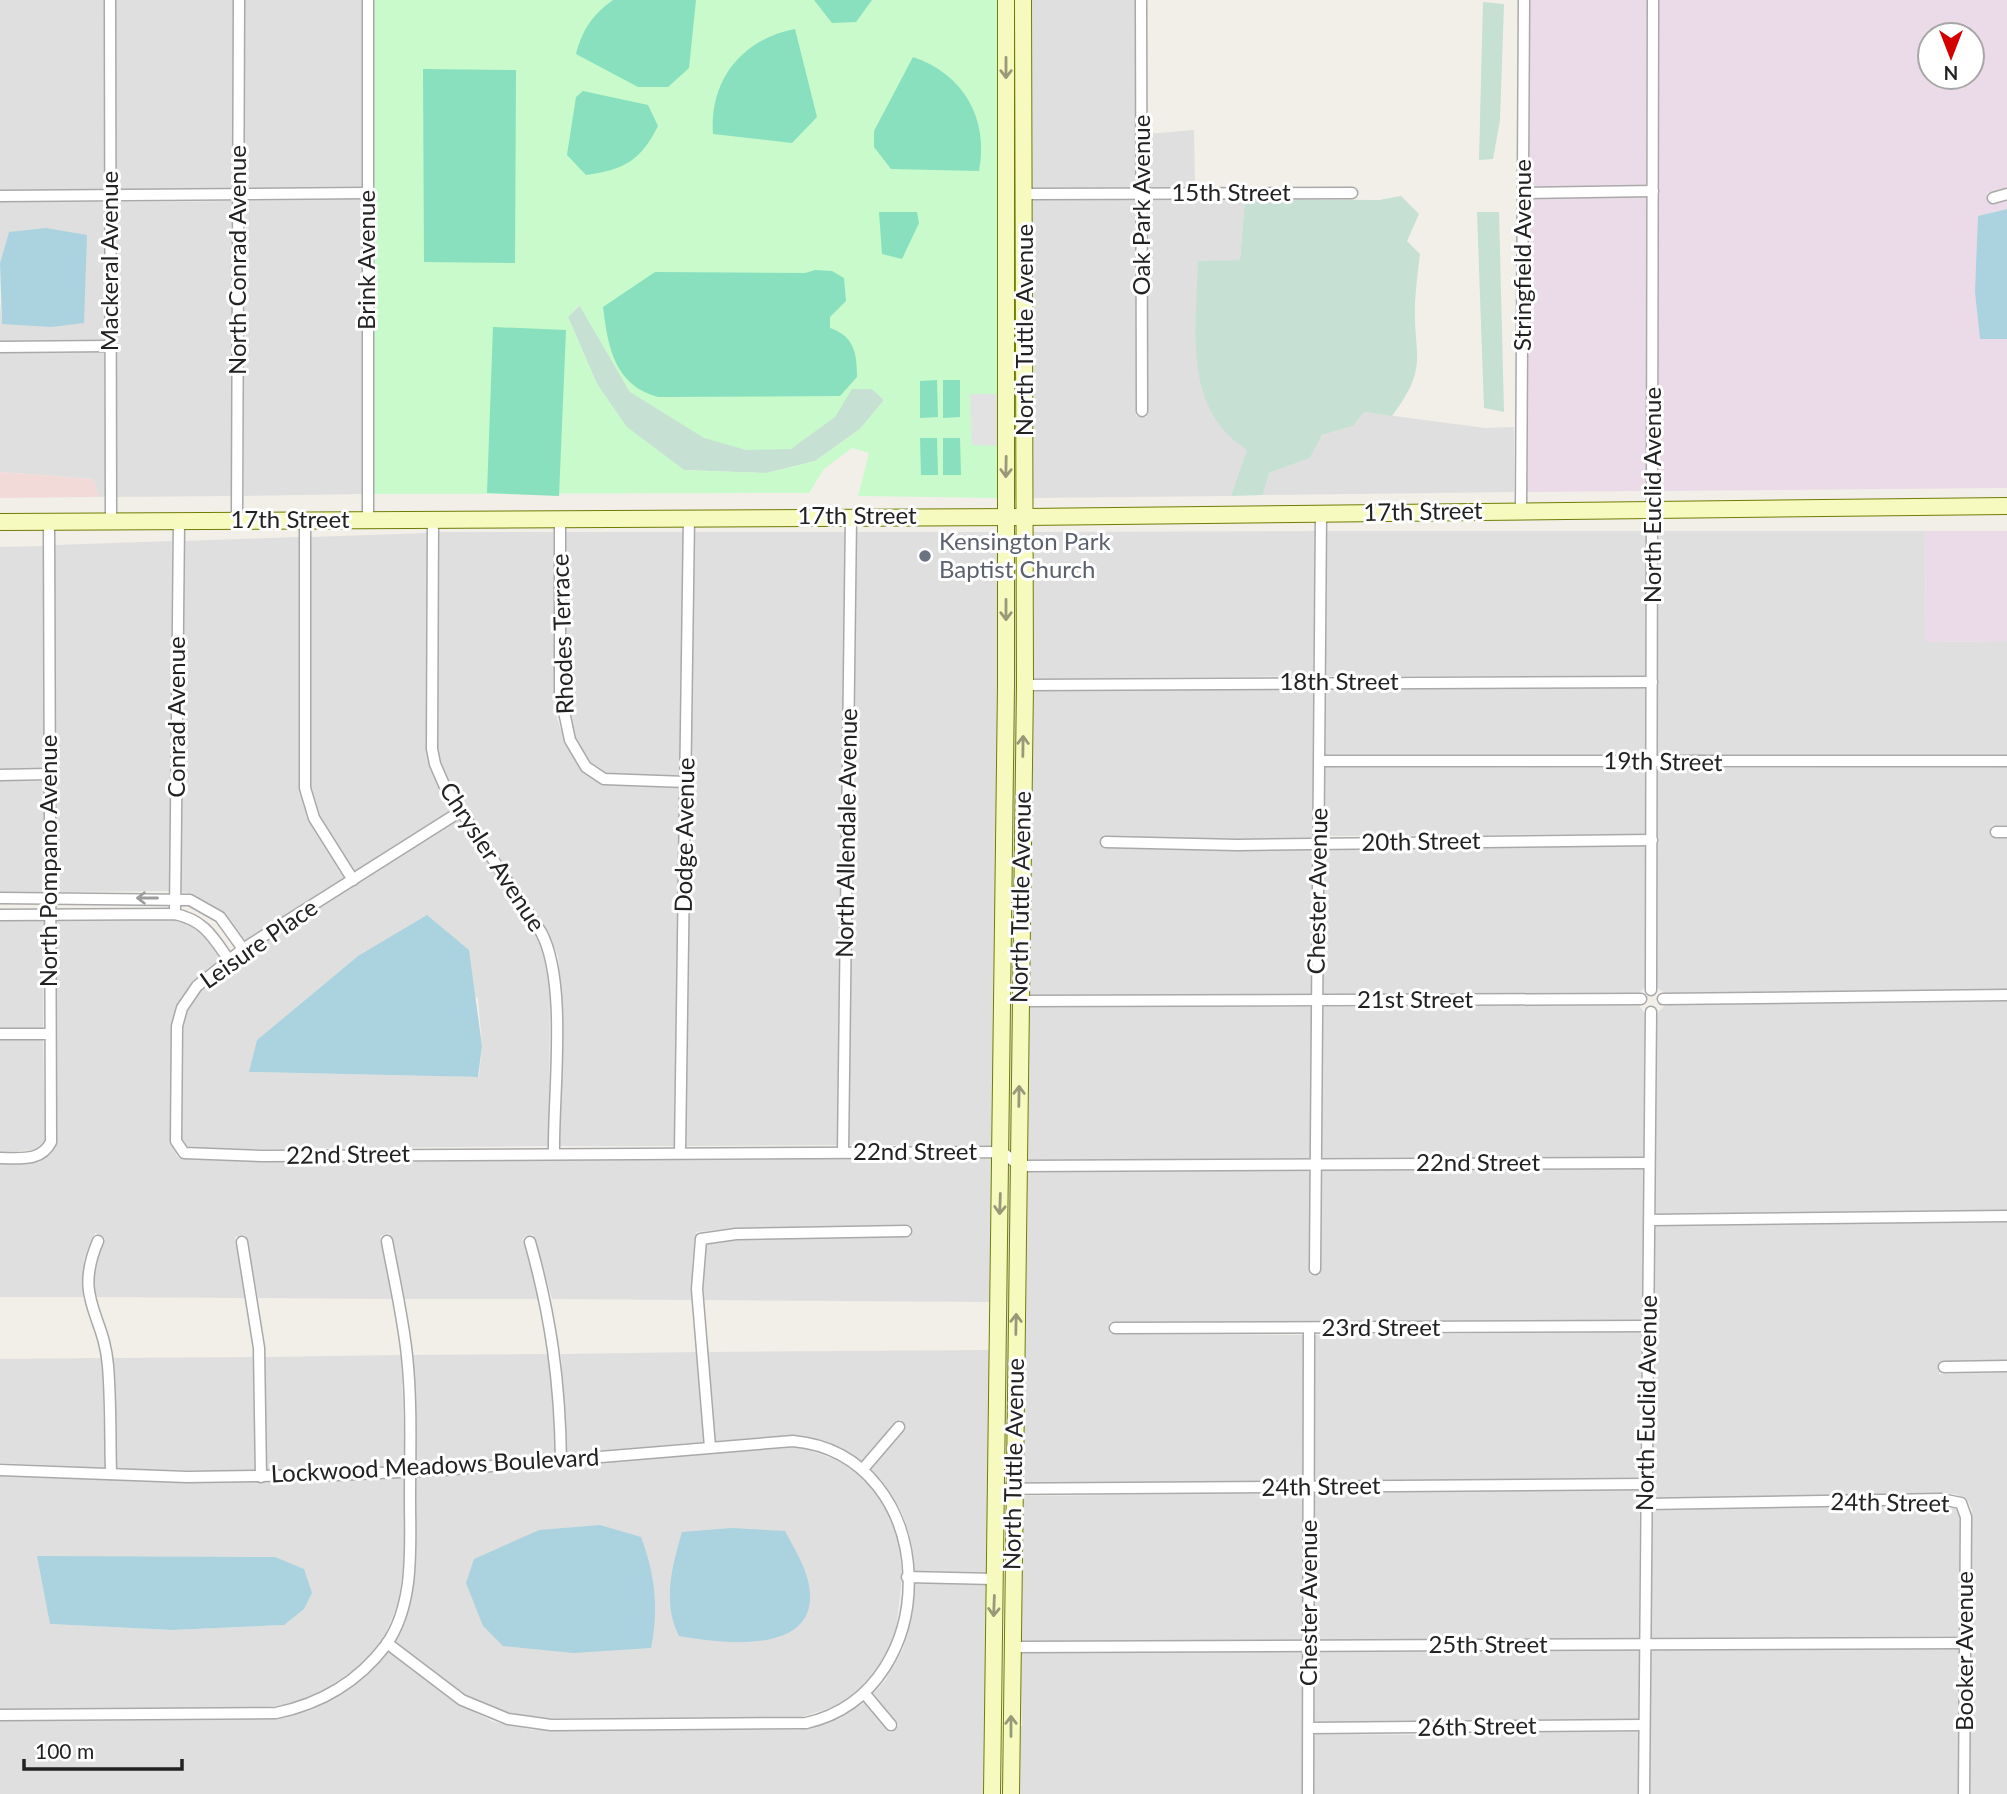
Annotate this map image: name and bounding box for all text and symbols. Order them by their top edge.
north arrow [1916,21,1986,91]
one-way arrow [999,56,1013,79]
text: N [1944,62,1958,85]
street label: Oak Park Avenue [1126,115,1155,295]
street label: North Conrad Avenue [222,145,251,375]
street label: Stringfield Avenue [1507,159,1536,351]
street label: Mackeral Avenue [94,171,123,351]
street label: 15th Street [1171,177,1291,206]
street label: Brink Avenue [351,190,380,330]
street label: North Tuttle Avenue [1009,224,1038,436]
street label: North Euclid Avenue [1637,387,1666,603]
one-way arrow [1000,455,1013,478]
street label: 17th Street [1363,495,1483,526]
street label: 17th Street [797,500,917,529]
street label: 17th Street [230,504,350,533]
place label: Kensington Park Baptist Church [939,526,1111,583]
marker: Kensington Park Baptist Church [917,548,933,564]
street label: Rhodes Terrace [544,553,579,715]
one-way arrow [999,598,1013,621]
street label: Conrad Avenue [161,636,190,798]
street label: 18th Street [1279,666,1399,695]
street label: North Allendale Avenue [829,708,862,958]
street label: North Pompano Avenue [33,735,62,987]
one-way arrow [1016,735,1030,758]
street label: 19th Street [1603,745,1723,776]
street label: Dodge Avenue [668,757,699,913]
street label: Chrysler Avenue [434,776,552,936]
street label: North Tuttle Avenue [1003,791,1036,1003]
street label: Chester Avenue [1301,807,1332,975]
street label: 20th Street [1361,825,1481,856]
one-way arrow [136,891,159,904]
street label: Leisure Place [194,892,322,994]
street label: 21st Street [1357,984,1473,1013]
one-way arrow [1012,1085,1025,1108]
street label: 22nd Street [853,1136,977,1165]
street label: 22nd Street [286,1138,411,1169]
street label: 22nd Street [1416,1147,1540,1176]
one-way arrow [994,1193,1007,1216]
street label: North Euclid Avenue [1629,1295,1662,1511]
street label: 23rd Street [1322,1312,1441,1341]
one-way arrow [1009,1313,1023,1336]
street label: North Tuttle Avenue [996,1358,1029,1570]
street label: Lockwood Meadows Boulevard [270,1441,600,1488]
street label: 24th Street [1261,1470,1381,1501]
street label: 24th Street [1830,1486,1950,1517]
street label: Chester Avenue [1293,1520,1322,1686]
street label: Booker Avenue [1949,1571,1978,1731]
one-way arrow [987,1595,1000,1618]
street label: 25th Street [1428,1629,1548,1658]
street label: 26th Street [1417,1710,1537,1741]
one-way arrow [1004,1715,1018,1738]
scale bar [24,1728,182,1772]
text: 100 m [35,1738,94,1763]

